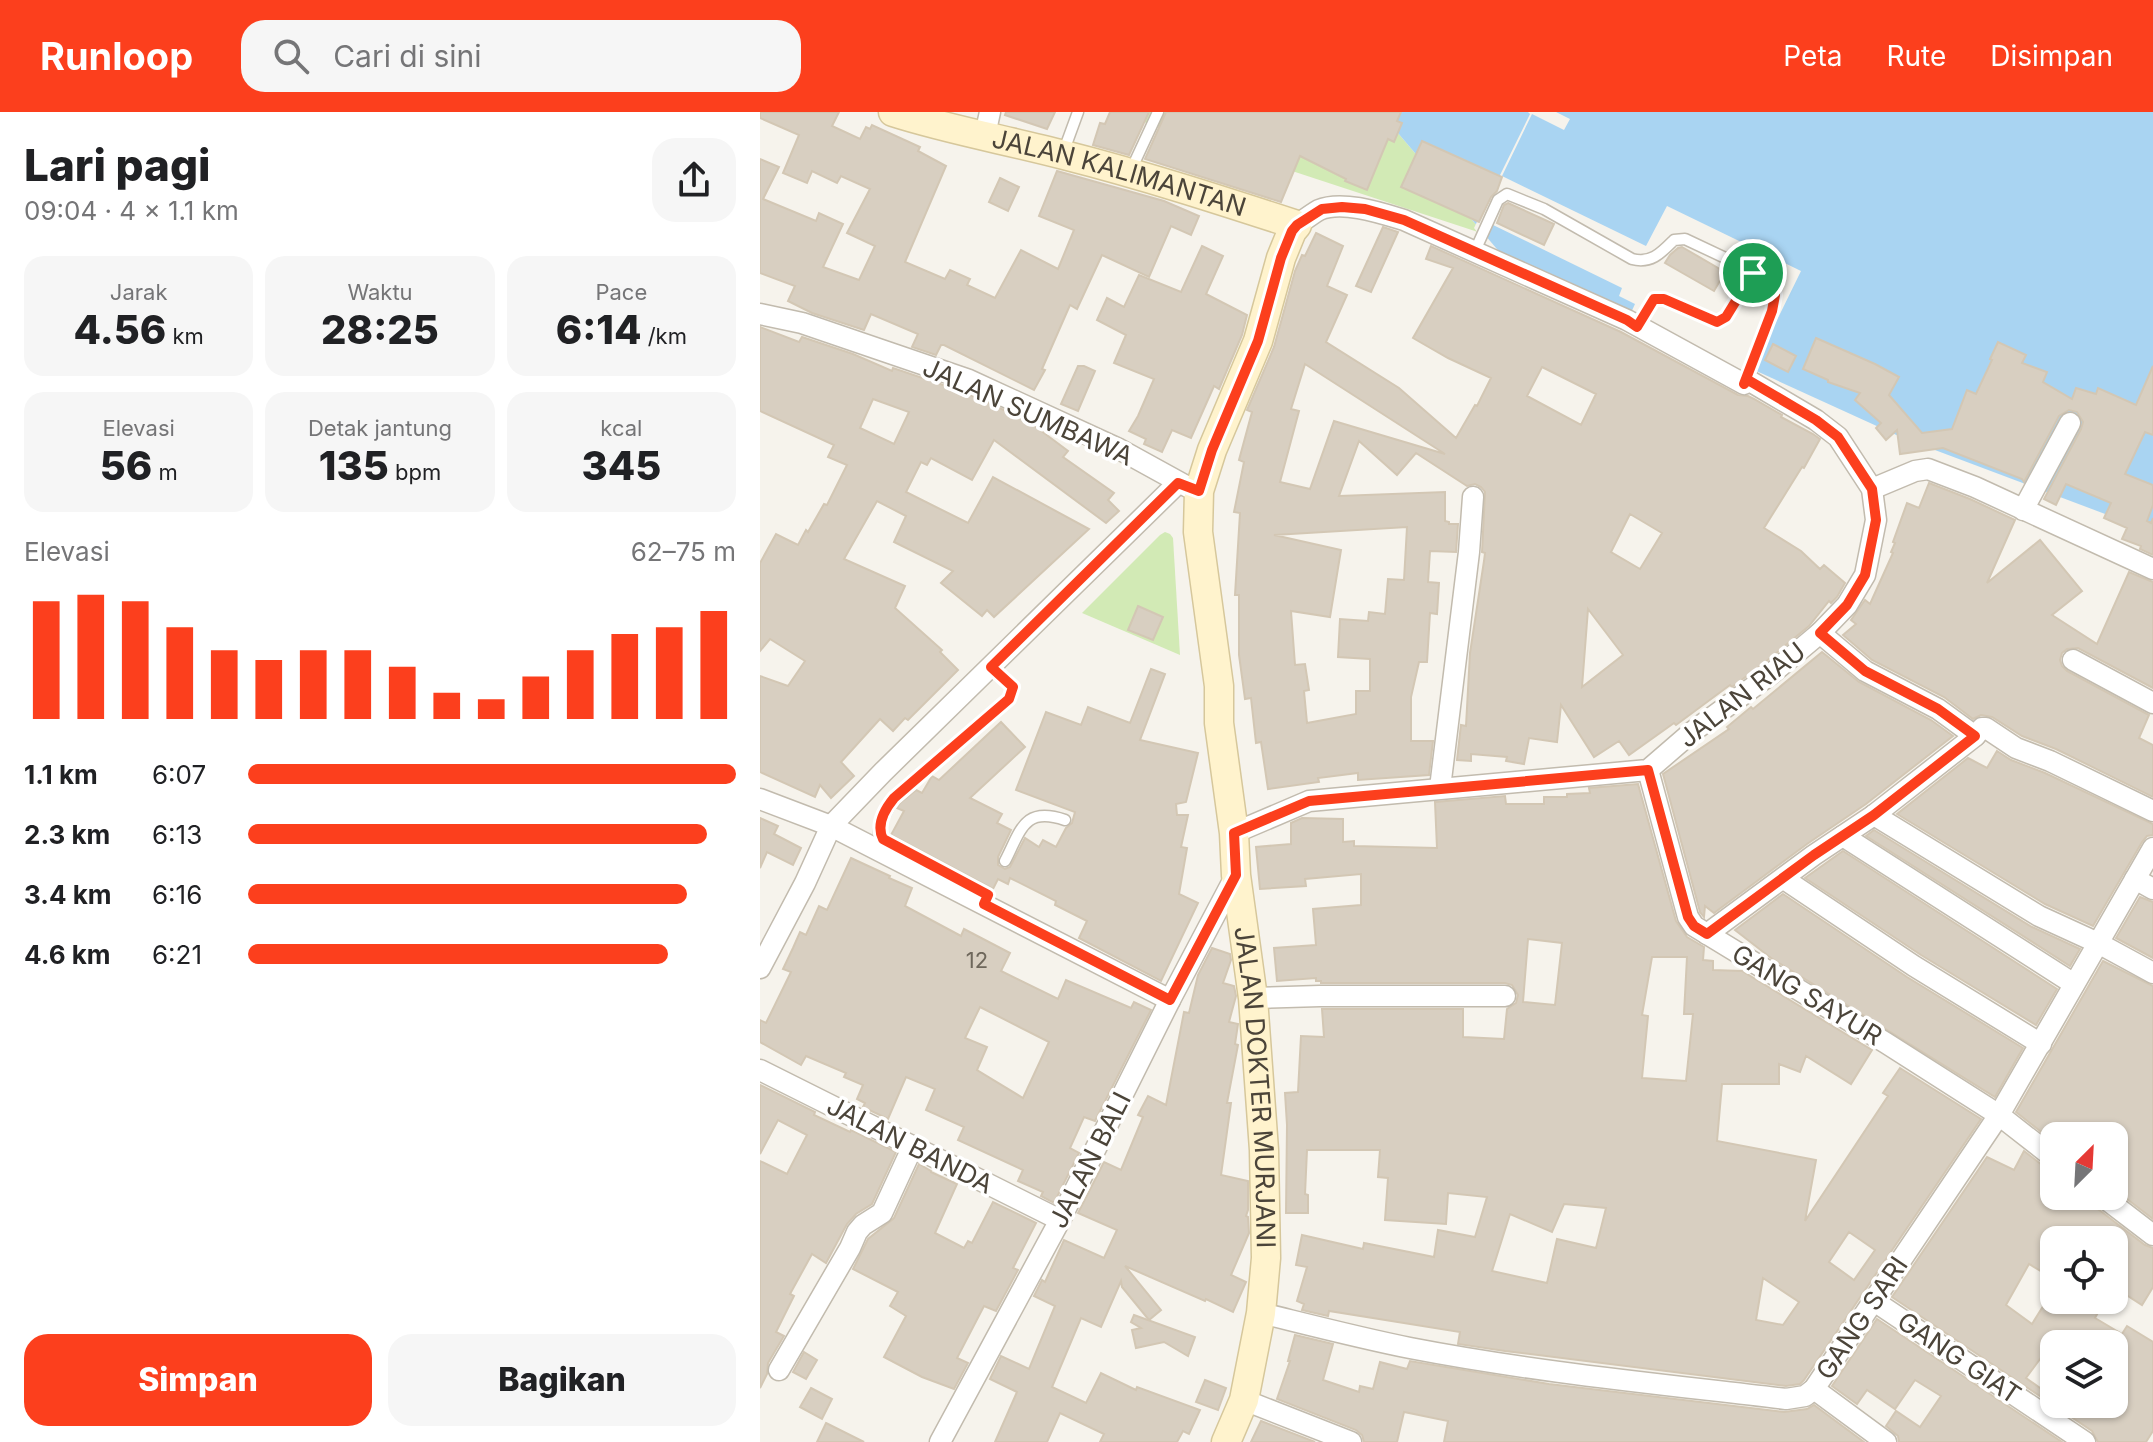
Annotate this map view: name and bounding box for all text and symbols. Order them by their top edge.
search box [241,20,801,92]
text: Runloop [40,33,193,79]
icon: search [269,34,313,78]
text: Cari di sini [333,38,482,74]
text: Peta [1783,39,1842,73]
text: Rute [1886,39,1946,73]
text: Disimpan [1990,39,2113,73]
street label: JALAN KALIMANTAN [989,122,1250,222]
text: Lari pagi [24,138,210,192]
button: share [652,138,736,222]
text: 09:04 · 4 × 1.1 km [24,195,239,226]
pin [1719,239,1787,307]
icon: arrive [1731,251,1775,295]
text: Jarak [110,279,167,305]
text: Waktu [347,279,413,305]
text: Pace [595,279,647,305]
text: 4.56 [74,305,166,354]
text: 28:25 [321,305,439,354]
text: 6:14 [556,305,641,354]
text: km [166,323,204,349]
text: /km [641,323,687,349]
street label: JALAN SUMBAWA [918,351,1138,472]
text: Elevasi [102,415,175,441]
text: Detak jantung [308,415,452,441]
text: kcal [600,415,642,441]
text: 56 [100,441,152,490]
text: 135 [319,441,389,490]
text: 345 [581,441,661,490]
text: m [152,459,178,485]
text: bpm [389,459,441,485]
text: Elevasi [24,536,110,567]
text: 62–75 m [631,536,736,567]
street label: JALAN RIAU [1672,636,1811,754]
text: 1.1 km [24,759,98,790]
text: 6:07 [152,759,206,790]
text: 2.3 km [24,819,110,850]
text: 6:13 [152,819,202,850]
text: 3.4 km [24,879,111,910]
text: 6:16 [152,879,202,910]
street label: JALAN DOKTER MURJANI [1228,924,1282,1249]
street label: GANG SAYUR [1727,938,1888,1052]
text: 4.6 km [24,939,110,970]
text: 6:21 [152,939,202,970]
house number: 12 [966,947,988,973]
street label: JALAN BALI [1042,1087,1137,1233]
street label: JALAN BANDA [822,1089,998,1200]
north arrow [2040,1122,2128,1210]
map controls [2040,1122,2128,1418]
button: locate [2040,1226,2128,1314]
street label: GANG SARI [1809,1250,1914,1385]
street label: GANG GIAT [1892,1305,2027,1410]
button: layers [2040,1330,2128,1418]
button: Simpan [24,1334,372,1426]
button: Bagikan [388,1334,736,1426]

